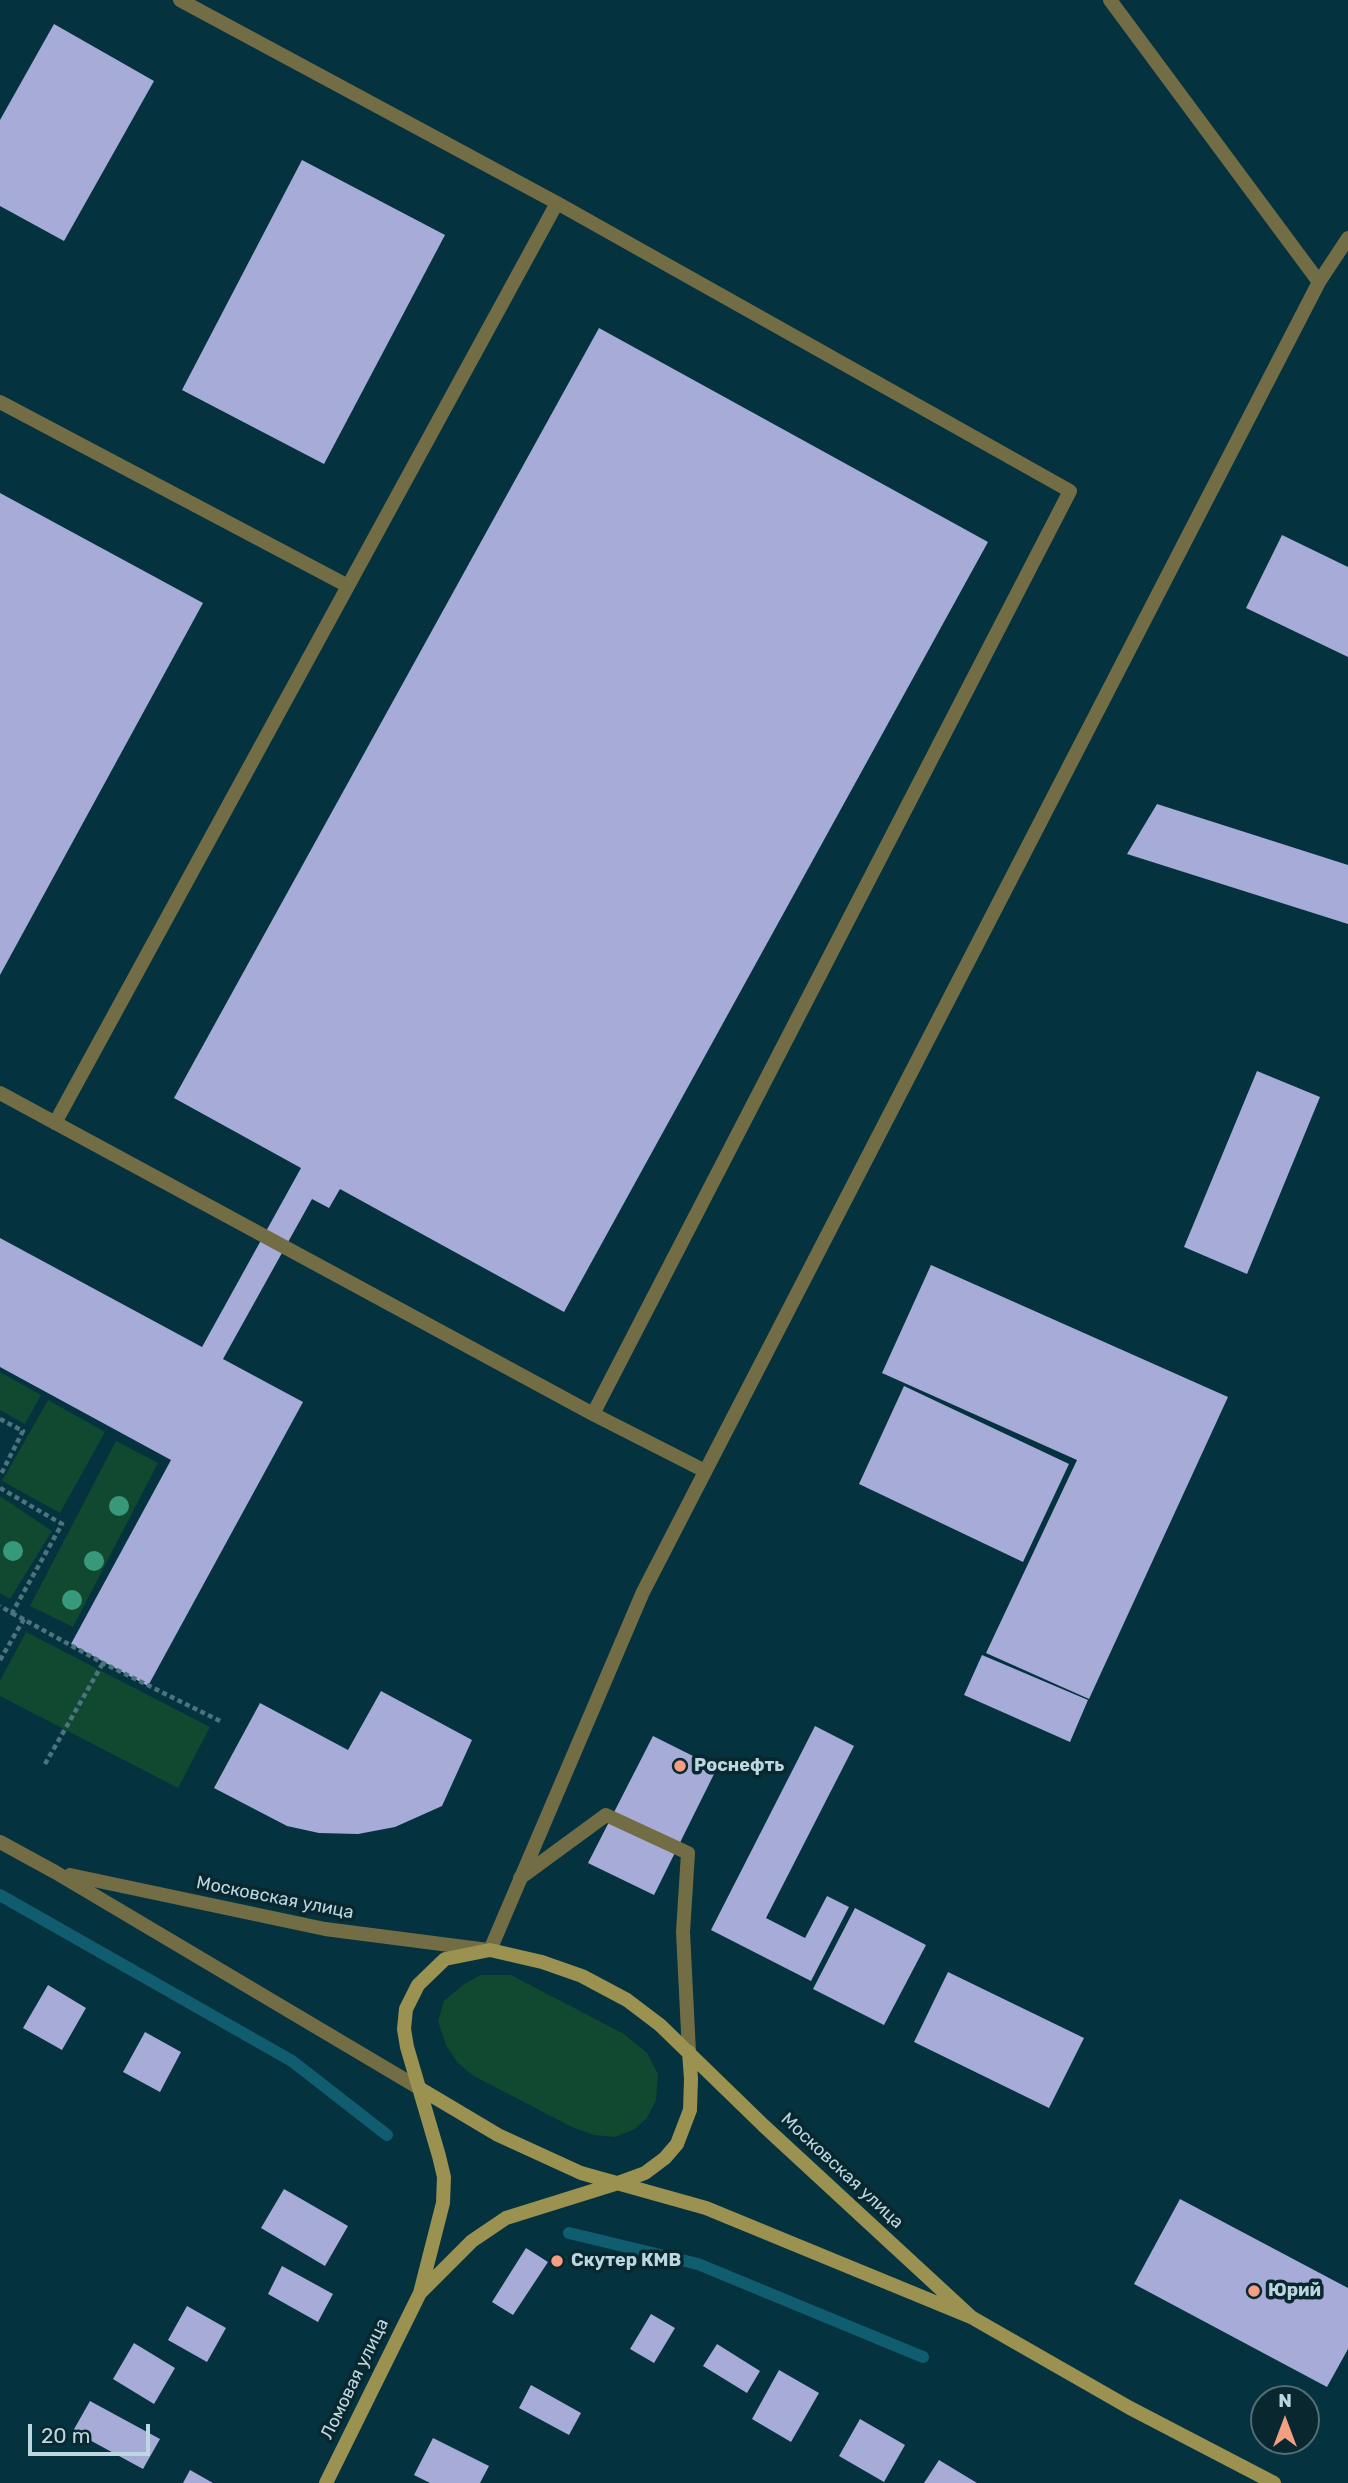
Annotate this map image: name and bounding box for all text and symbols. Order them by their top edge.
place label: Роснефть [694,1755,784,1777]
marker: Роснефть [672,1758,688,1774]
street label: Московская улица [195,1872,355,1924]
street label: Московская улица [776,2109,908,2233]
place label: Скутер КМВ [571,2250,681,2272]
marker: Скутер КМВ [549,2253,565,2269]
place label: Юрий [1268,2280,1321,2302]
marker: Юрий [1246,2283,1262,2299]
street label: Ломовая улица [316,2315,394,2443]
north arrow [1250,2385,1320,2455]
text: N [1278,2389,1292,2412]
scale bar [32,2410,154,2454]
text: 20 m [41,2423,90,2448]

